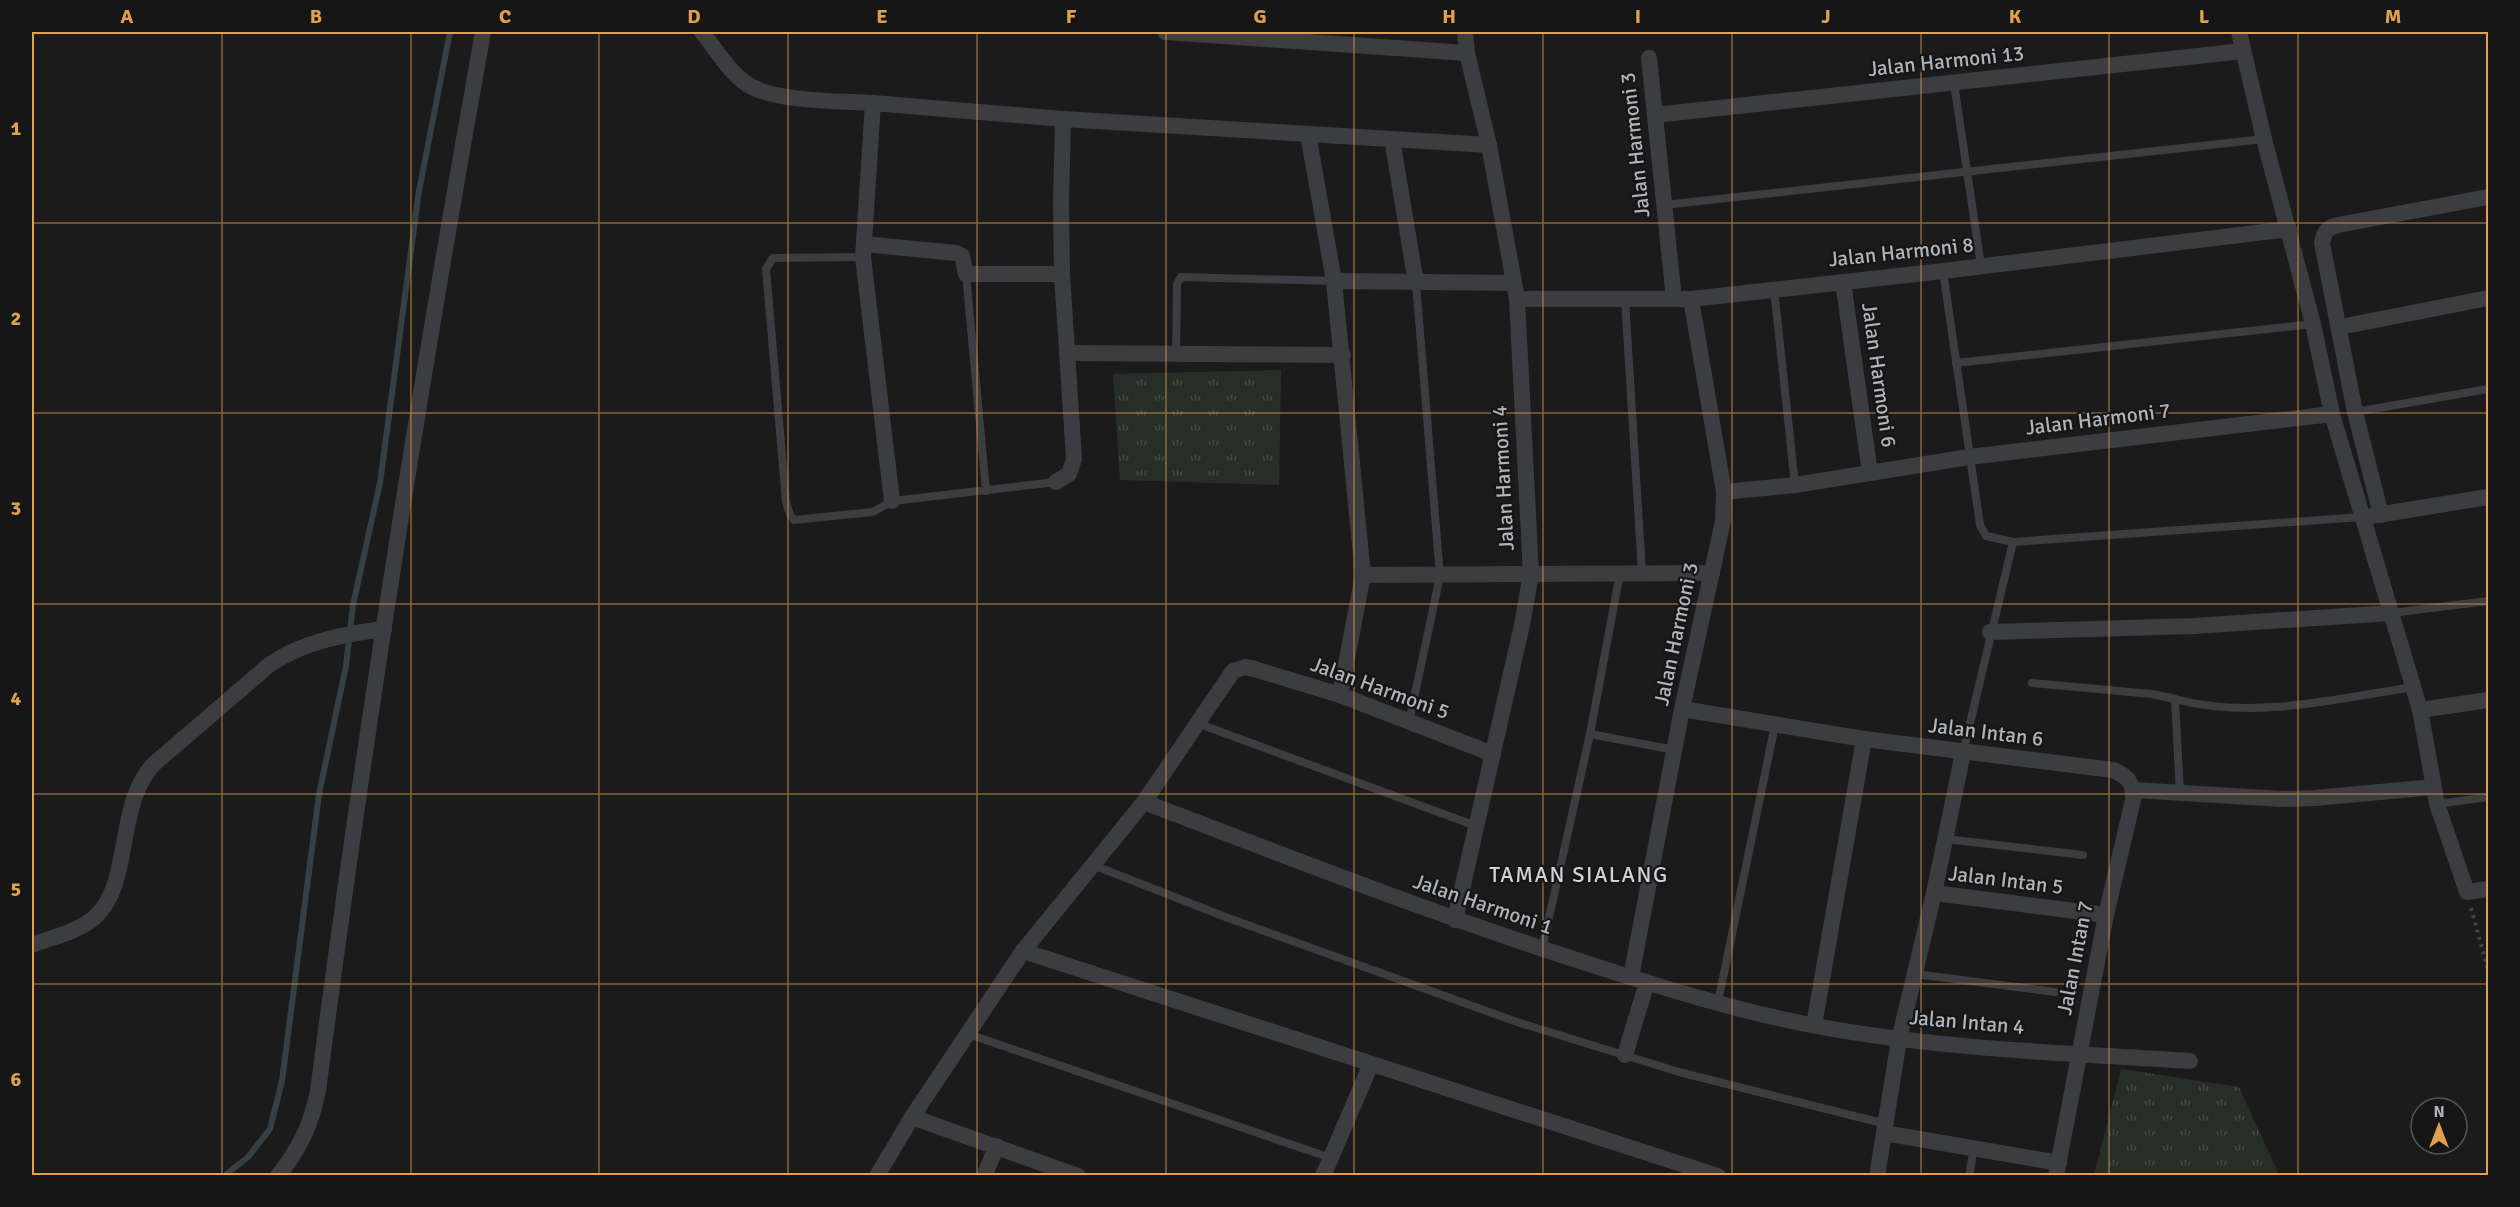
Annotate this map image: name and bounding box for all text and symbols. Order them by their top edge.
text: A [121,4,134,29]
text: B [310,4,322,29]
text: C [499,4,511,29]
text: D [687,4,701,29]
text: E [876,4,888,29]
text: F [1066,4,1077,29]
text: G [1253,4,1267,29]
text: H [1442,4,1456,29]
text: I [1635,4,1641,29]
text: J [1821,4,1831,29]
text: K [2009,4,2022,29]
text: L [2199,4,2210,29]
text: M [2385,4,2401,29]
street label: Jalan Harmoni 13 [1867,40,2025,82]
street label: Jalan Harmoni 3 [1614,71,1656,219]
text: 1 [11,116,22,141]
street label: Jalan Harmoni 8 [1827,231,1975,273]
street label: Jalan Harmoni 6 [1856,301,1902,449]
text: 2 [11,306,21,331]
street label: Jalan Harmoni 7 [2024,397,2172,441]
street label: Jalan Harmoni 4 [1486,405,1520,551]
text: 3 [11,496,21,521]
street label: Jalan Harmoni 3 [1648,560,1704,708]
street label: Jalan Harmoni 5 [1307,651,1453,725]
text: 4 [11,686,22,711]
street label: Jalan Intan 6 [1927,712,2045,752]
street label: Jalan Intan 5 [1947,860,2065,900]
district label: TAMAN SIALANG [1489,861,1669,888]
street label: Jalan Harmoni 1 [1410,868,1556,940]
text: 5 [11,877,21,902]
street label: Jalan Intan 7 [2051,899,2099,1017]
street label: Jalan Intan 4 [1908,1004,2026,1040]
text: 6 [11,1067,22,1092]
north arrow [2409,1096,2469,1156]
text: N [2433,1102,2445,1122]

